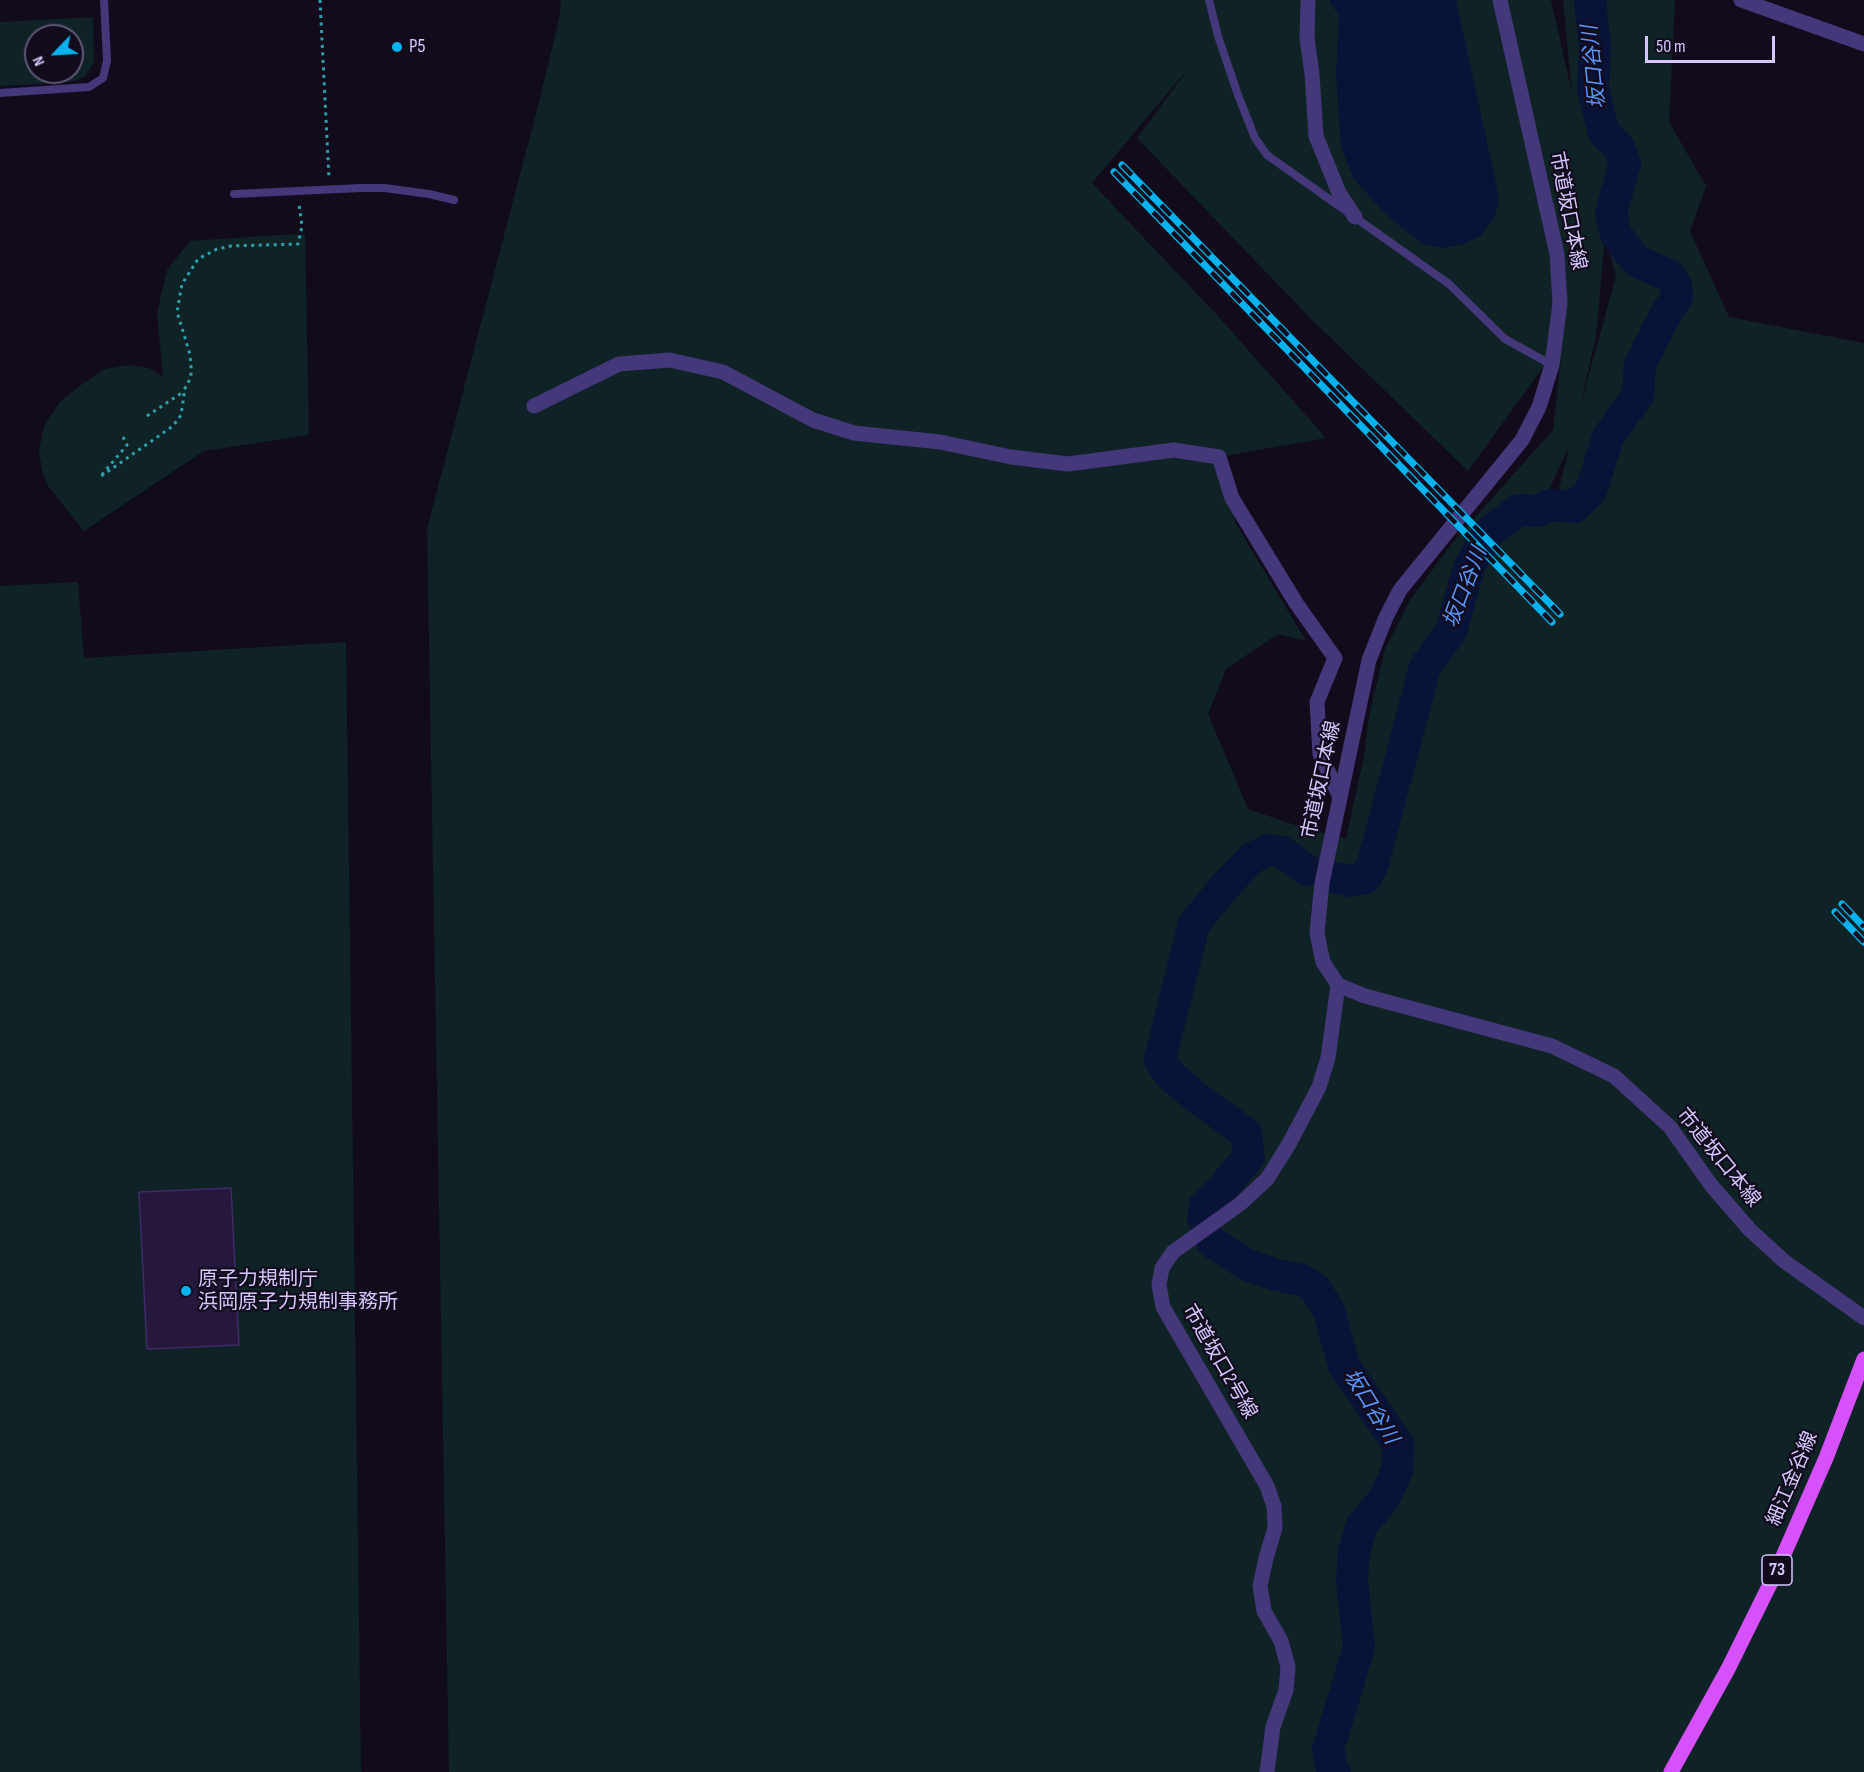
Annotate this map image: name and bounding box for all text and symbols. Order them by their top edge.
north arrow [24,24,84,84]
water label: 坂口谷川 [1578,24,1612,110]
scale bar [1648,24,1778,62]
place label: P5 [409,35,425,59]
text: 50 m [1656,36,1686,57]
marker: P5 [390,40,404,54]
text: N [29,53,49,69]
street label: 市道坂口本線 [1544,150,1590,272]
water label: 坂口谷川 [1439,544,1493,632]
street label: 市道坂口本線 [1298,719,1346,841]
street label: 市道坂口本線 [1671,1104,1765,1212]
place label: 原子力規制庁 浜岡原子力規制事務所 [198,1268,398,1315]
marker: 原子力規制庁 浜岡原子力規制事務所 [179,1284,193,1298]
street label: 市道坂口2号線 [1177,1300,1261,1424]
water label: 坂口谷川 [1337,1365,1403,1449]
street label: 細江金谷線 [1762,1428,1824,1530]
road number: 73 [1762,1555,1792,1585]

